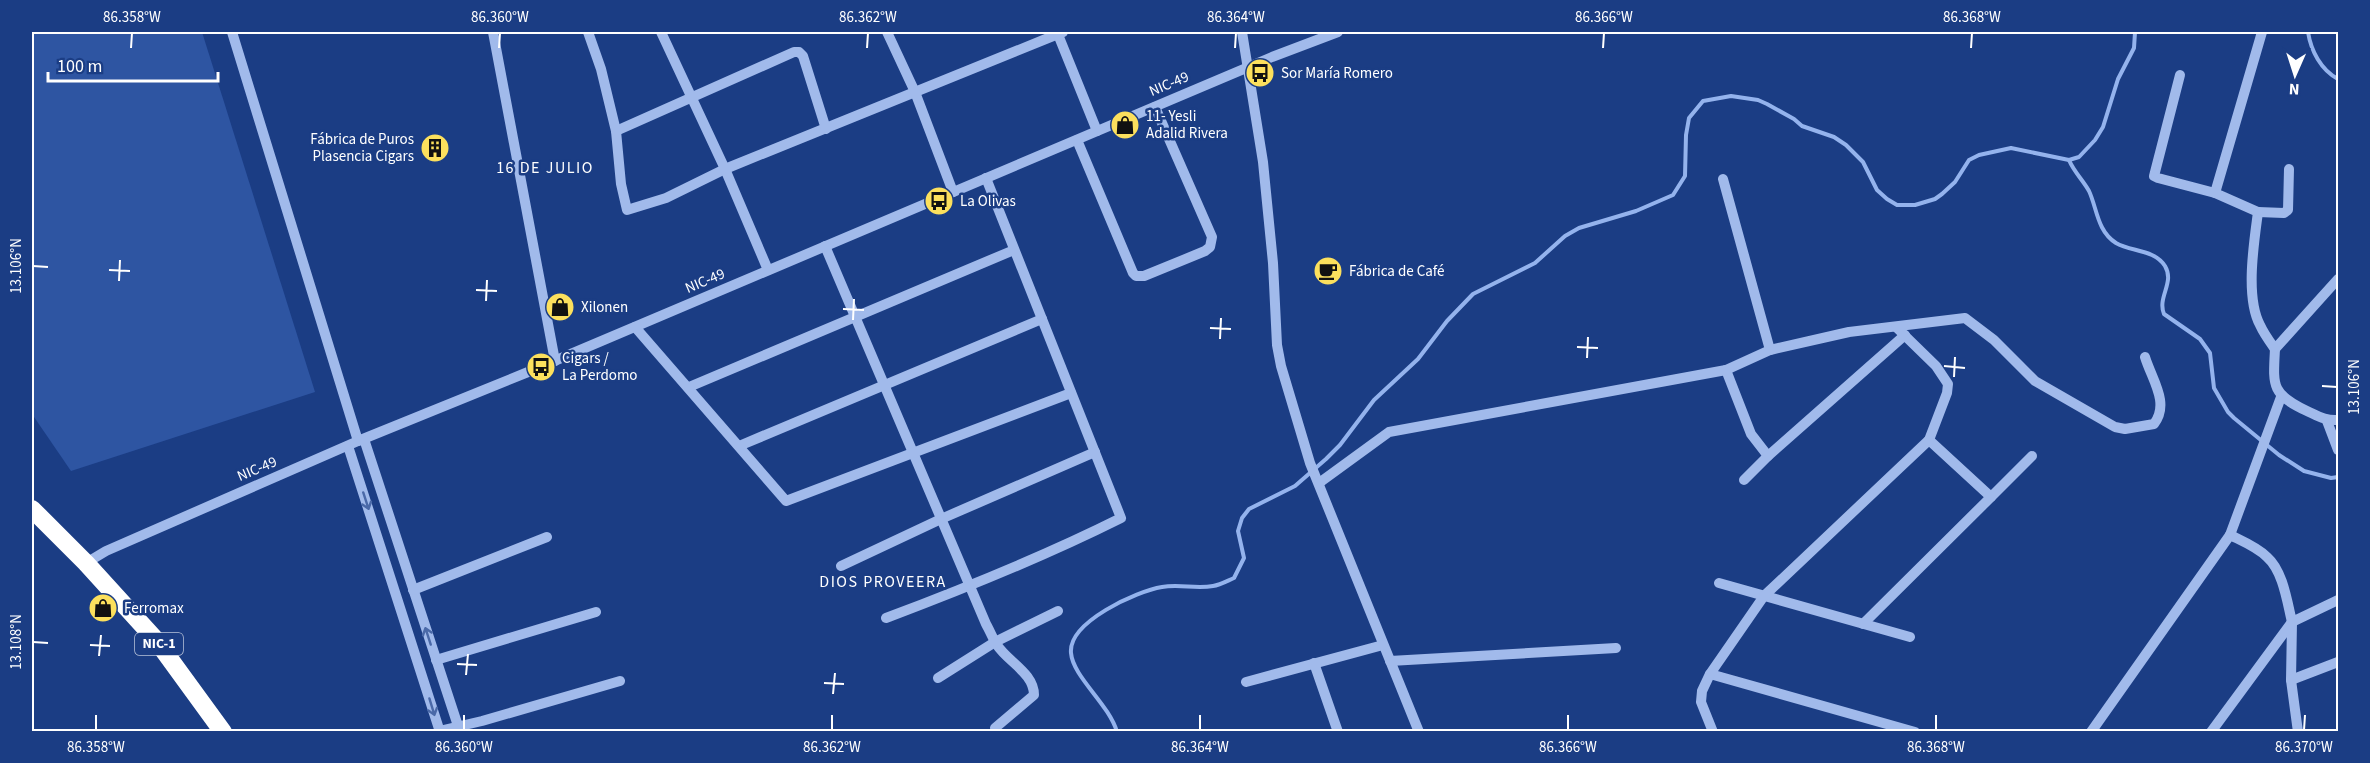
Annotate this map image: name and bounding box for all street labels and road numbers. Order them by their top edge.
street label: NIC-49 [1146,66,1192,102]
street label: NIC-49 [682,263,728,299]
street label: NIC-49 [234,451,280,487]
road number: NIC-1 [135,633,183,655]

